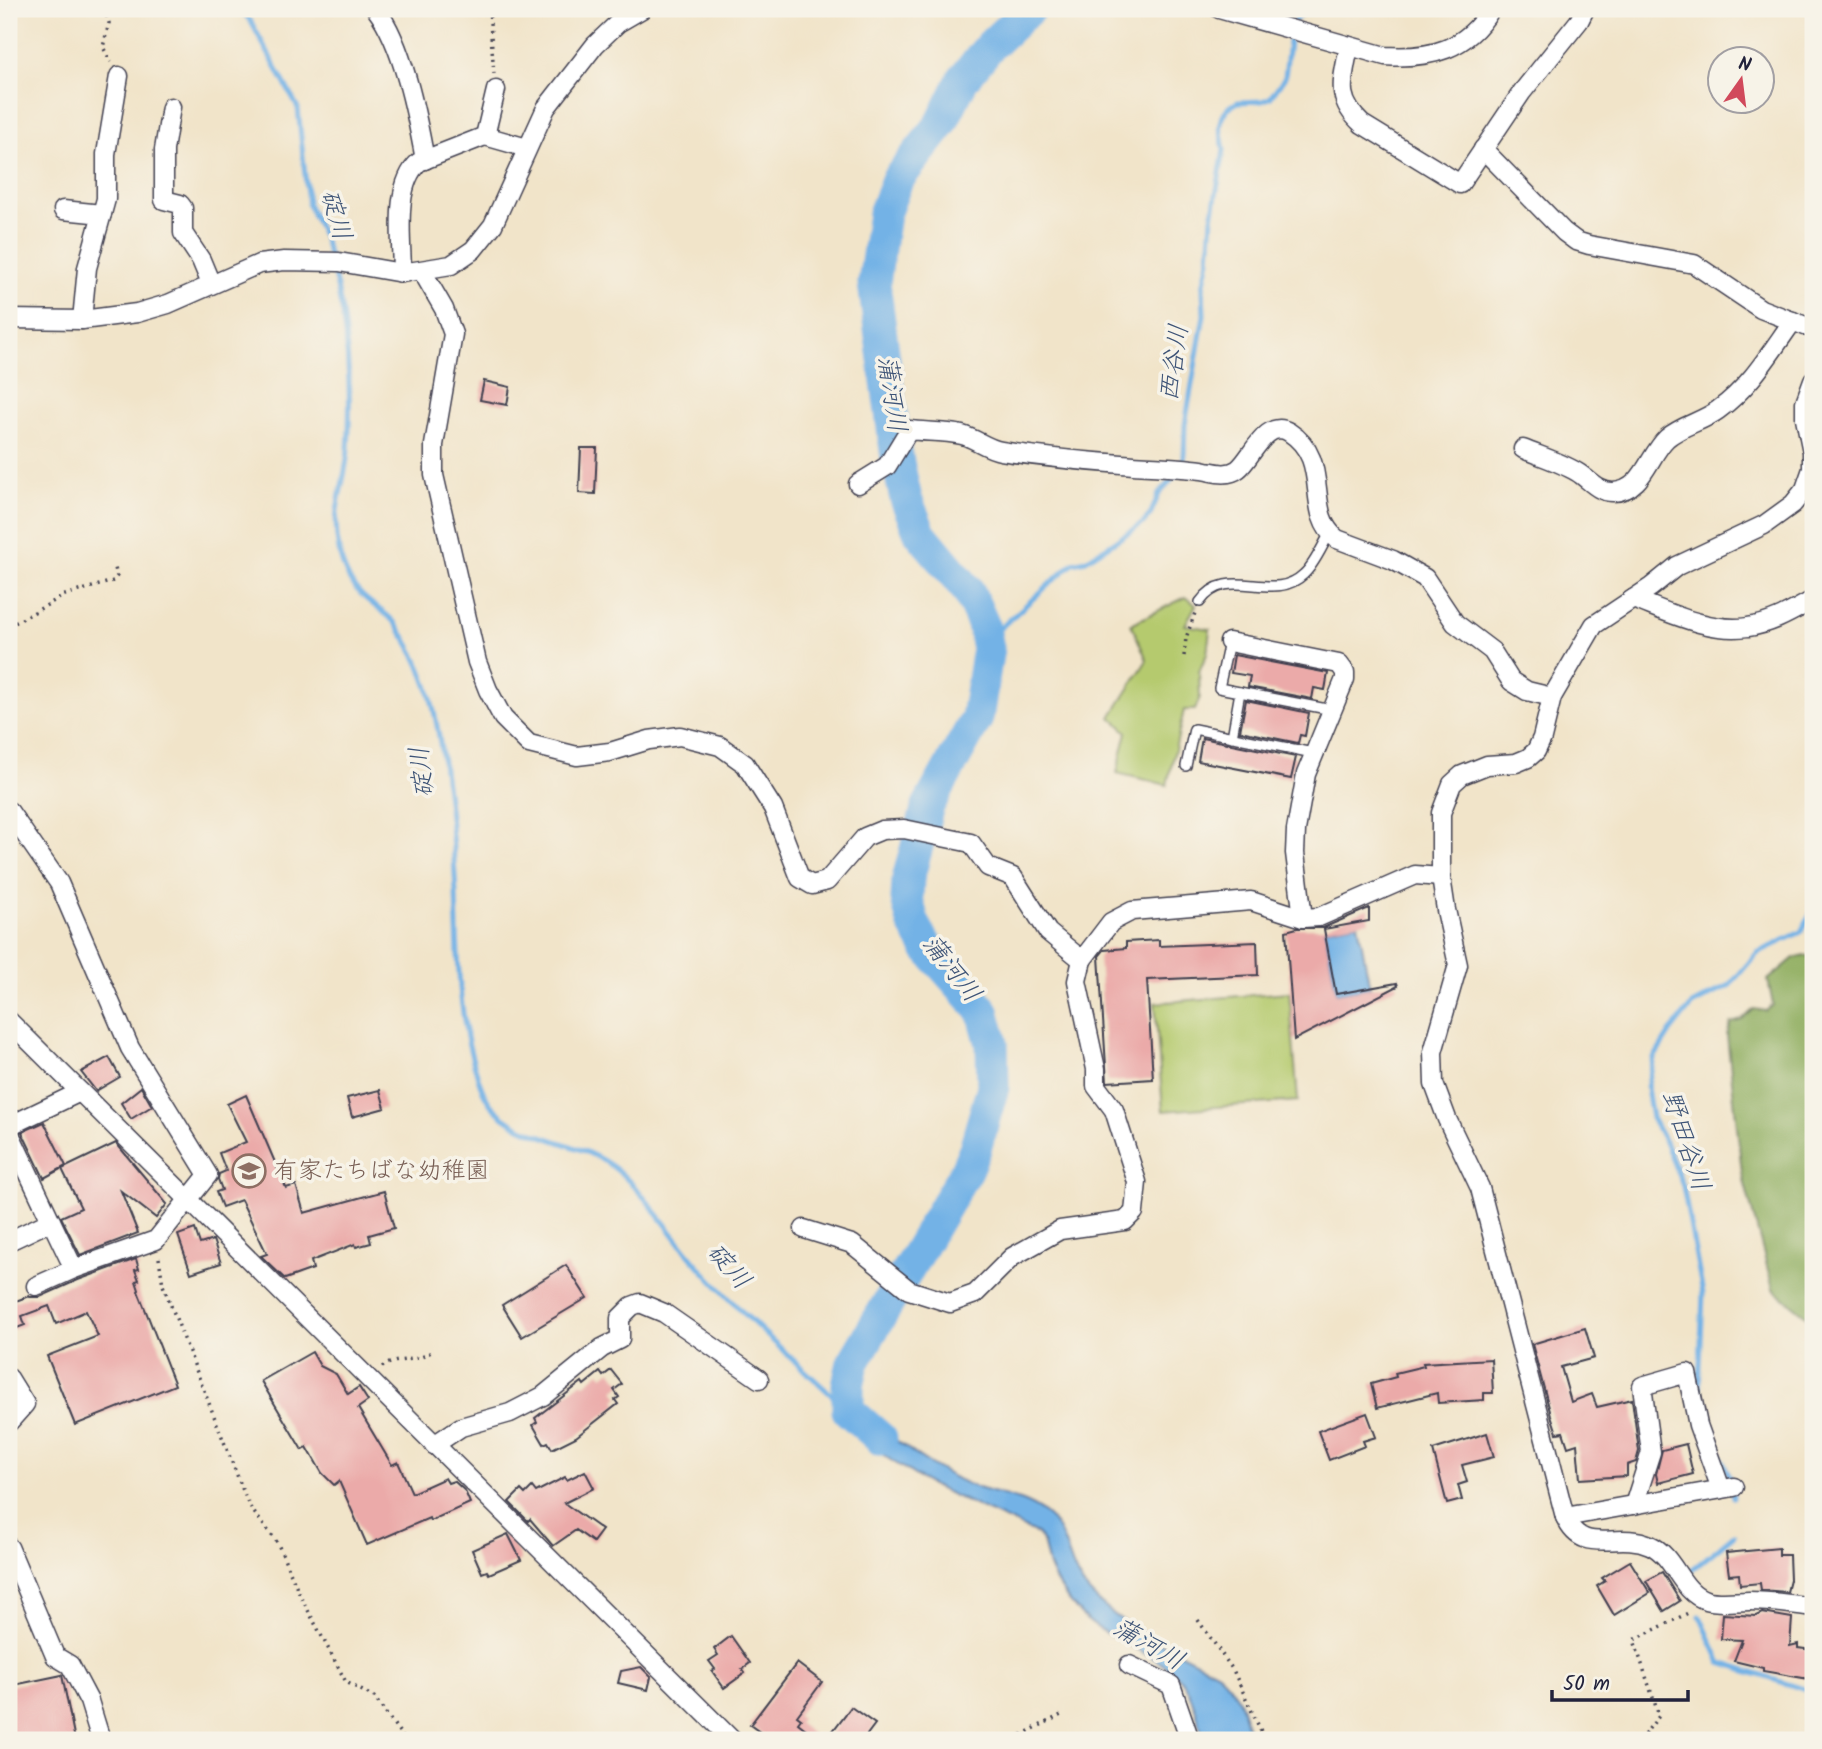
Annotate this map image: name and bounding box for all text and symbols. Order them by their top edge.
north arrow [1706,46,1776,116]
text: N [1735,49,1754,81]
water label: 碇川 [308,184,362,246]
water label: 西谷川 [1149,321,1201,405]
water label: 蒲河川 [865,352,917,436]
water label: 碇川 [399,744,447,800]
water label: 蒲河川 [910,925,992,1013]
water label: 野田谷川 [1649,1085,1721,1197]
school or university icon: 有家たちばな幼稚園 [230,1152,268,1190]
place label: 有家たちばな幼稚園 [274,1152,490,1191]
water label: 碇川 [695,1234,761,1300]
water label: 蒲河川 [1104,1607,1192,1683]
scale bar [1552,1658,1689,1702]
text: 50 m [1563,1668,1610,1701]

